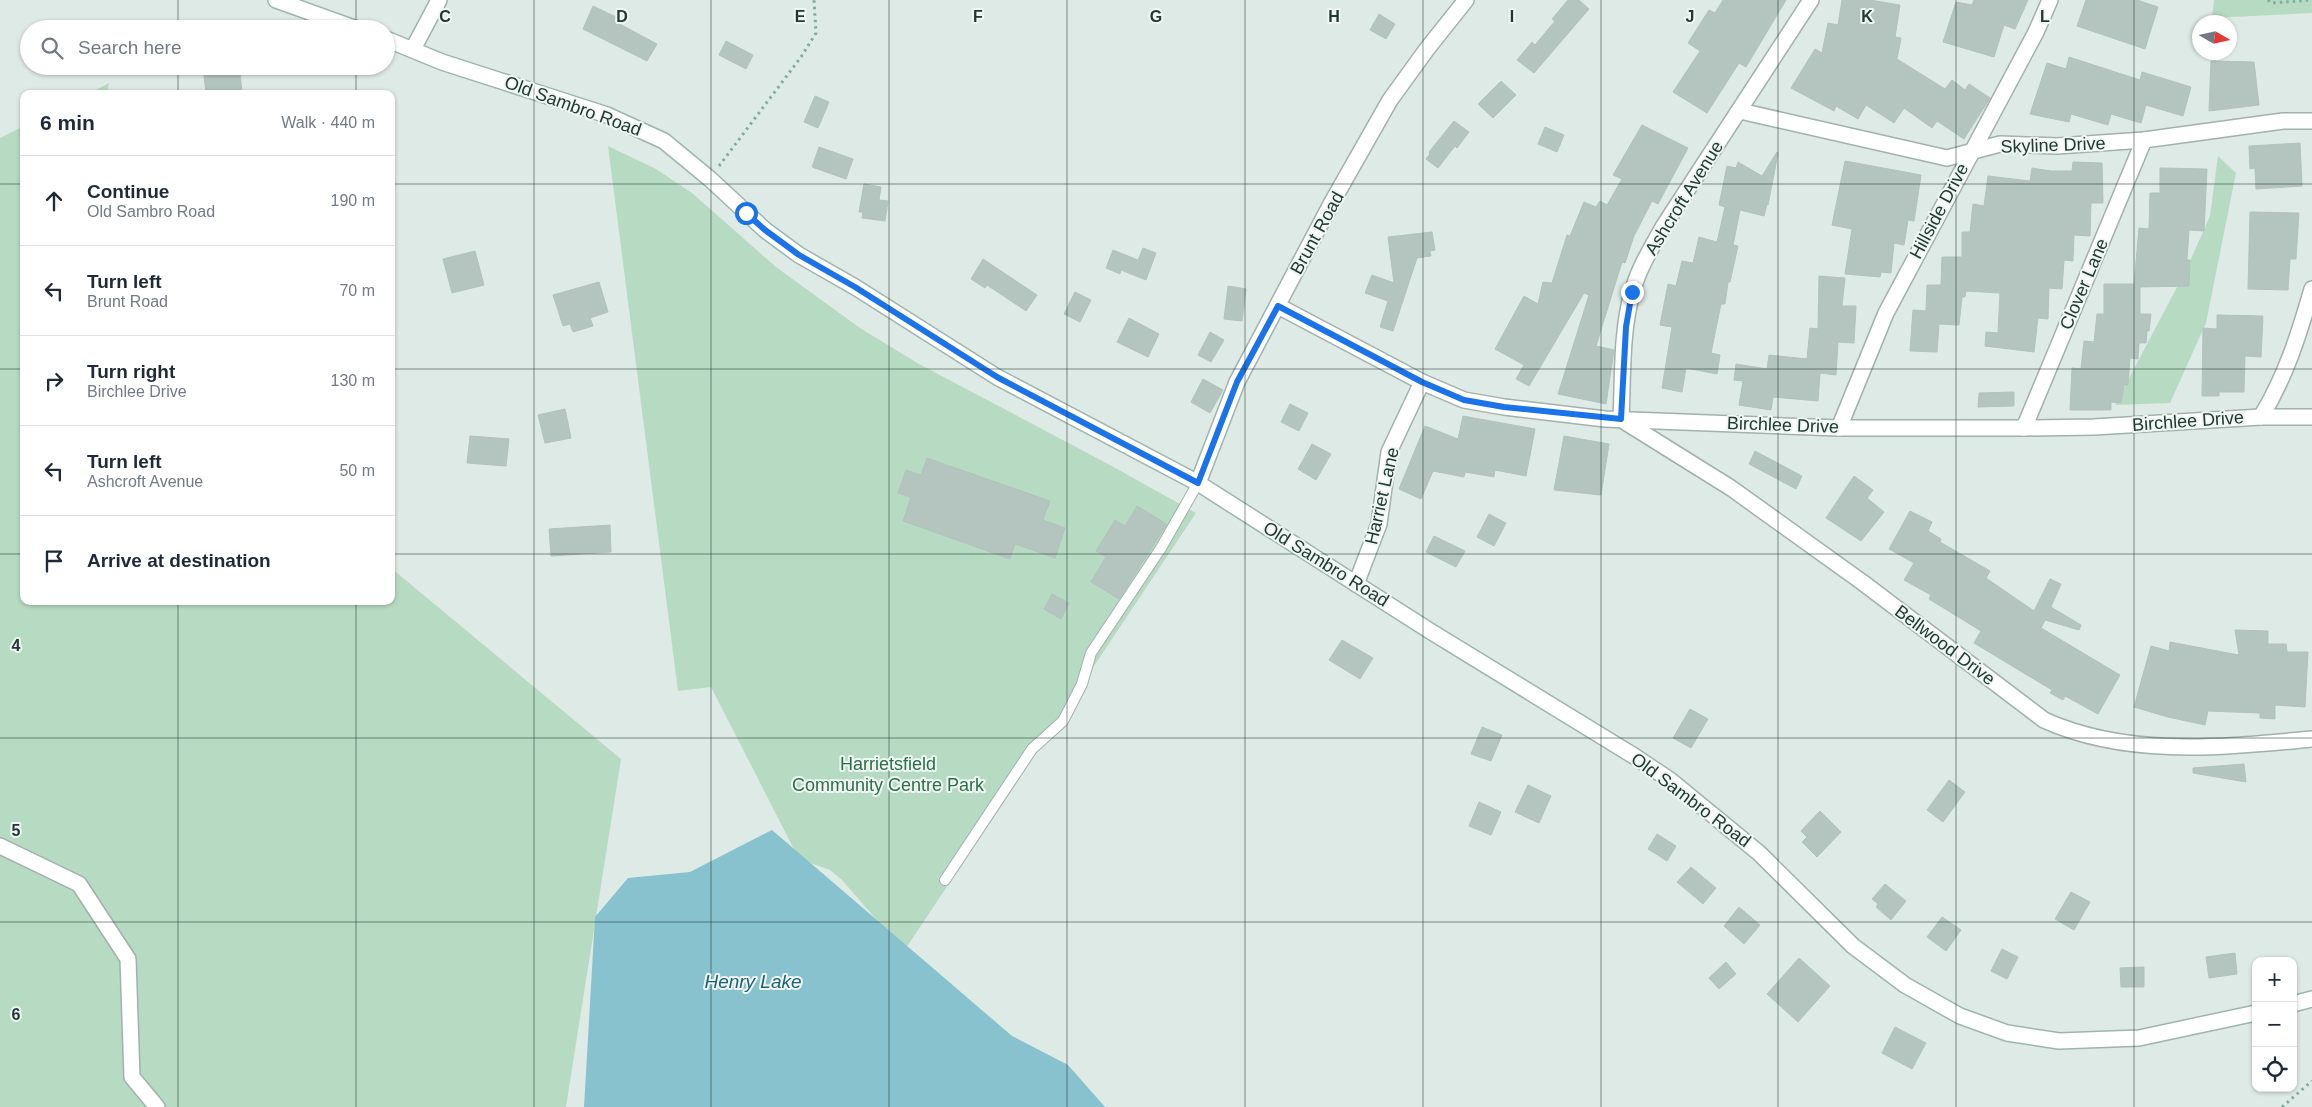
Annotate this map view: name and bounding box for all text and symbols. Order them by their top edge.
text: C [439,8,451,25]
text: D [616,8,628,25]
text: E [795,8,806,25]
text: F [973,8,983,25]
text: G [1150,8,1162,25]
text: H [1328,8,1340,25]
text: I [1510,8,1514,25]
text: J [1686,8,1694,25]
text: K [1861,8,1873,25]
text: L [2040,8,2050,25]
north arrow [2192,15,2237,60]
search box [20,20,395,75]
icon: search [38,34,66,62]
text: Search here [78,37,182,58]
street label: Old Sambro Road [502,72,644,140]
text: 6 min [40,111,95,134]
text: Walk · 440 m [281,114,375,131]
street label: Skyline Drive [2000,133,2106,157]
street label: Ashcroft Avenue [1641,137,1727,259]
street label: Hillside Drive [1906,160,1972,262]
text: Continue [87,181,169,202]
icon: ahead [40,187,68,215]
street label: Brunt Road [1286,188,1348,278]
text: 190 m [331,192,375,209]
route start [735,202,758,225]
text: Old Sambro Road [87,203,215,220]
street label: Clover Lane [2056,235,2112,333]
text: Turn left [87,271,162,292]
icon: left [40,277,68,305]
route end [1621,281,1644,304]
text: 70 m [339,282,375,299]
text: Brunt Road [87,293,168,310]
text: Turn right [87,361,175,382]
icon: right [40,367,68,395]
text: 130 m [331,372,375,389]
text: Birchlee Drive [87,383,187,400]
street label: Birchlee Drive [2131,407,2245,435]
street label: Birchlee Drive [1727,413,1839,437]
street label: Harriet Lane [1361,445,1403,547]
text: Turn left [87,451,162,472]
icon: left [40,457,68,485]
text: 50 m [339,462,375,479]
text: Ashcroft Avenue [87,473,203,490]
street label: Old Sambro Road [1260,517,1392,611]
icon: arrive [40,547,68,575]
text: Arrive at destination [87,550,271,571]
street label: Bellwood Drive [1891,601,1999,689]
text: 4 [12,637,21,654]
street label: Old Sambro Road [1627,749,1755,851]
park label: Harrietsfield Community Centre Park [792,754,985,795]
text: 5 [12,822,21,839]
map controls [2252,957,2297,1092]
button: + [2252,957,2297,1002]
water label: Henry Lake [704,971,802,992]
button: − [2252,1002,2297,1047]
text: 6 [12,1006,21,1023]
button: locate [2252,1047,2297,1092]

